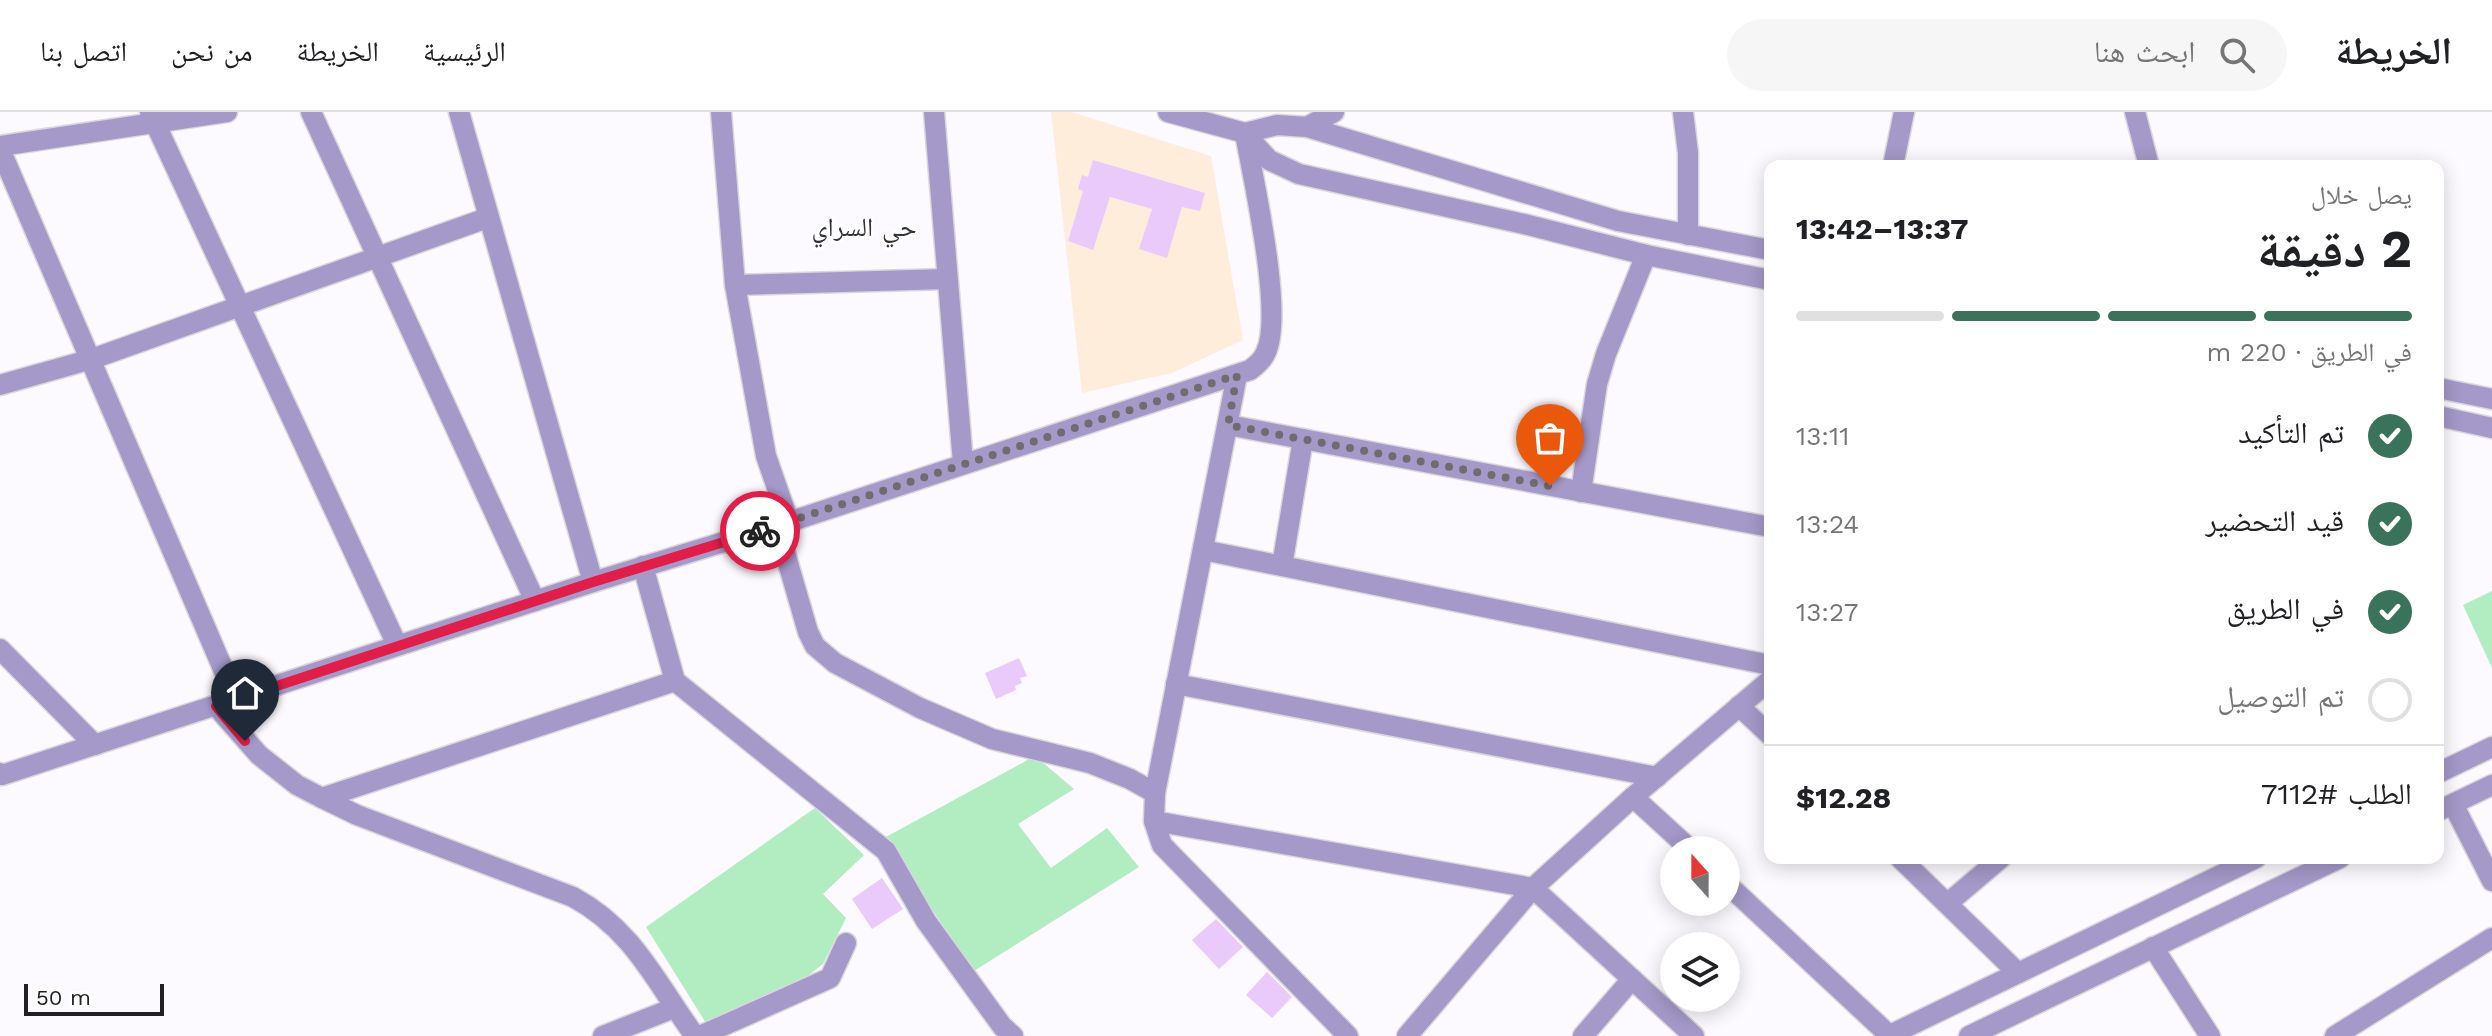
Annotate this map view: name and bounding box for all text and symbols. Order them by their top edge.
search box [1727,19,2287,91]
text: الخريطة [2335,29,2452,73]
icon: search [2215,33,2259,77]
text: ابحث هنا [2094,34,2195,69]
text: اتصل بنا [40,35,127,68]
text: من نحن [171,35,253,68]
text: الخريطة [297,35,379,68]
text: الرئيسية [423,35,506,68]
text: يصل خلال [2311,180,2412,210]
text: 13:37–13:42 [1796,211,1968,246]
district label: حي السراي [812,212,916,248]
text: 2 دقيقة [2257,219,2412,280]
text: في الطريق · 220 m [2206,337,2412,367]
pin [1516,404,1584,486]
icon: check [2368,414,2412,458]
text: تم التأكيد [2238,415,2344,450]
icon: bag [1528,416,1572,460]
text: 13:11 [1796,421,1849,451]
courier [720,491,800,571]
icon: check [2368,502,2412,546]
text: قيد التحضير [2206,503,2344,538]
icon: bike [738,509,782,553]
text: 13:24 [1796,509,1859,539]
icon: check [2368,590,2412,634]
text: في الطريق [2227,591,2344,626]
text: 13:27 [1796,597,1858,627]
pin [211,659,279,741]
icon: home [223,671,267,715]
text: تم التوصيل [2217,679,2344,714]
text: الطلب #7112 [2261,776,2412,811]
text: $12.28 [1796,780,1891,815]
north arrow [1660,836,1740,916]
map controls [1660,836,1740,1012]
button: layers [1660,932,1740,1012]
scale bar [24,980,164,1016]
text: 50 m [36,985,91,1010]

